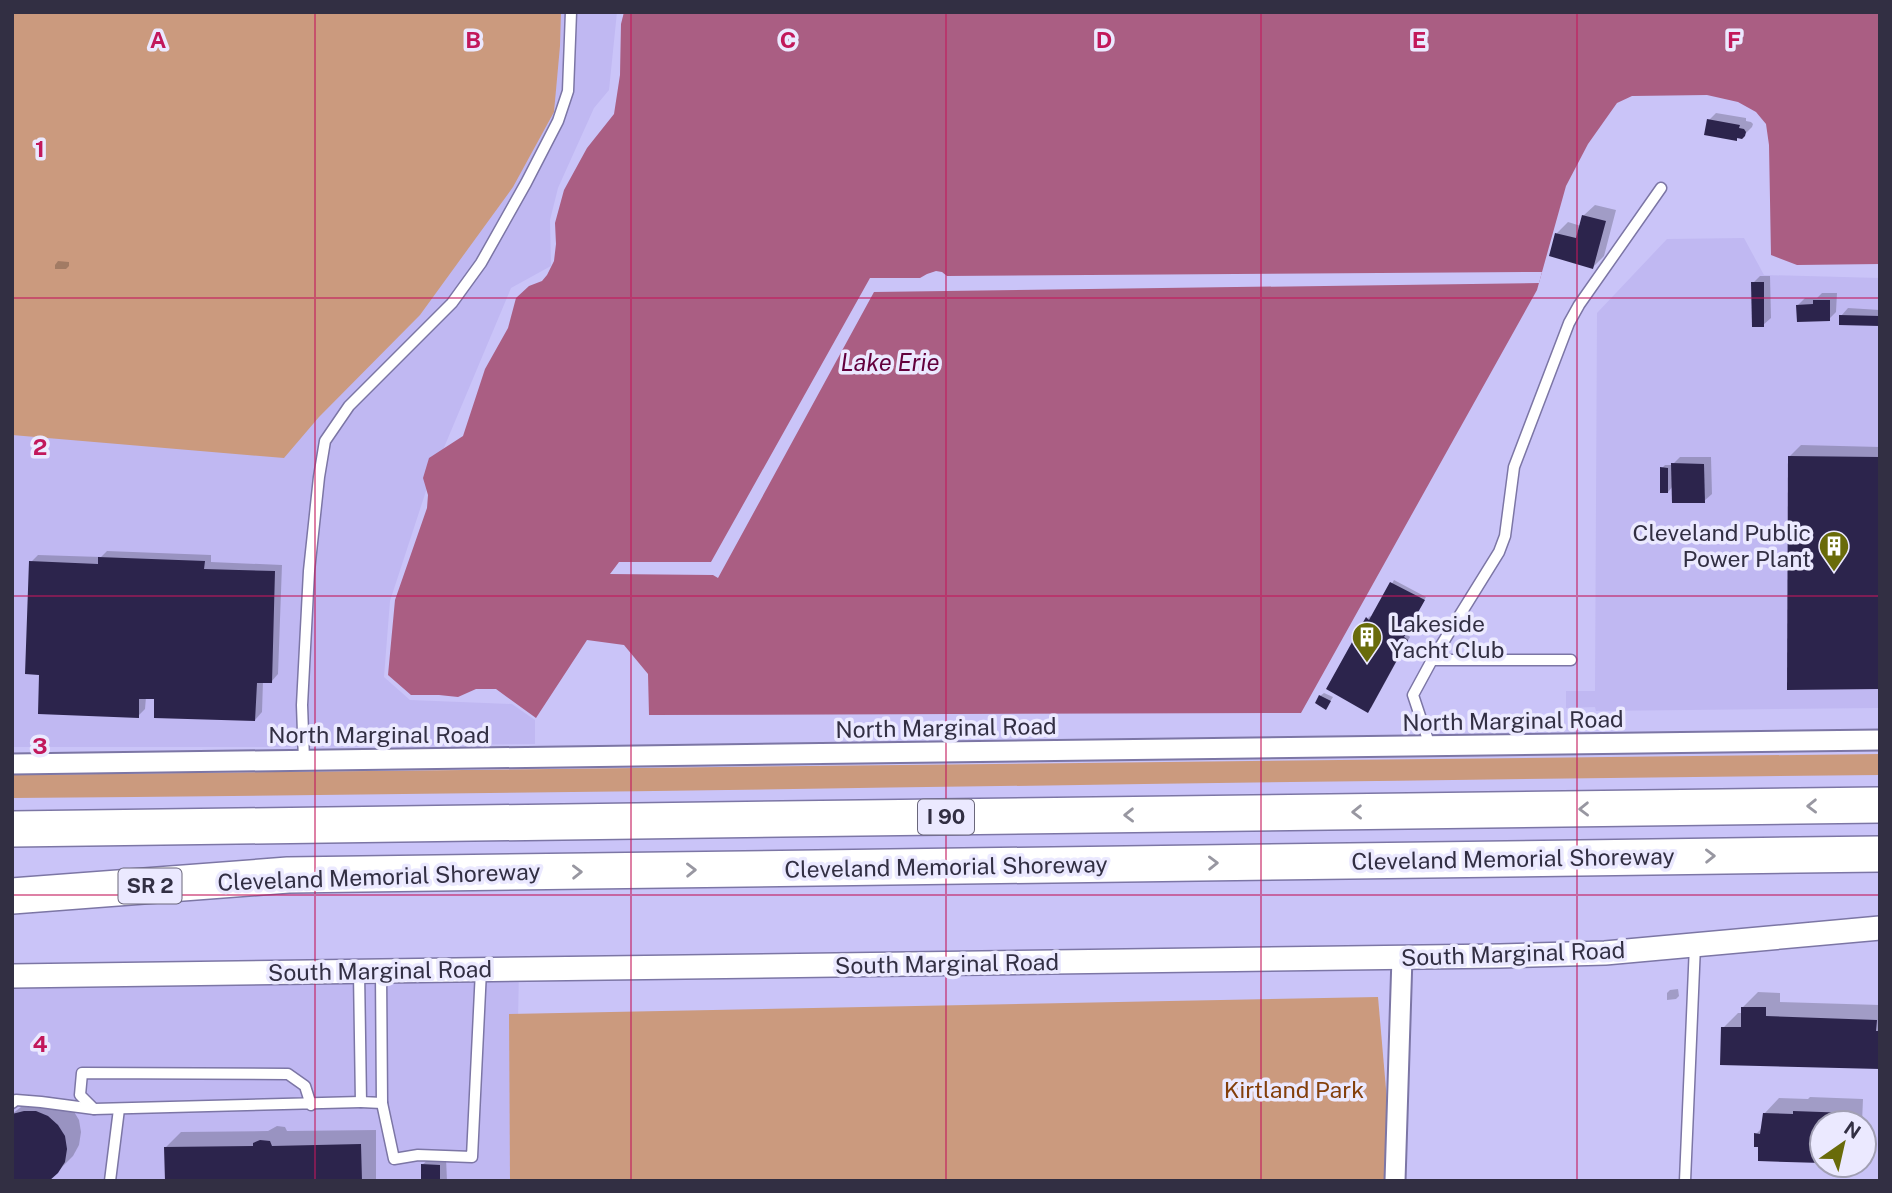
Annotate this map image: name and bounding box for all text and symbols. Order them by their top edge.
text: A [150,26,167,53]
text: B [465,26,481,53]
text: C [780,26,796,53]
text: D [1096,26,1112,53]
text: E [1412,26,1426,53]
text: F [1727,26,1741,53]
text: 1 [35,135,45,162]
water label: Lake Erie [840,348,940,376]
text: 2 [33,433,47,460]
place label: Cleveland Public Power Plant [1633,519,1811,572]
building icon: Cleveland Public Power Plant [1817,529,1851,573]
place label: Lakeside Yacht Club [1390,610,1505,663]
building icon: Lakeside Yacht Club [1350,620,1384,664]
street label: North Marginal Road [1402,705,1624,736]
street label: North Marginal Road [835,712,1057,743]
street label: North Marginal Road [268,721,490,748]
text: 3 [32,732,48,759]
one-way arrow [1806,798,1816,814]
road number: I 90 [918,800,974,834]
one-way arrow [1578,801,1589,817]
one-way arrow [1351,804,1361,820]
one-way arrow [1123,807,1134,822]
street label: Cleveland Memorial Shoreway [1351,842,1675,875]
one-way arrow [1704,849,1715,864]
street label: Cleveland Memorial Shoreway [784,850,1108,883]
one-way arrow [1208,855,1218,871]
street label: Cleveland Memorial Shoreway [217,857,541,896]
one-way arrow [686,862,697,878]
one-way arrow [572,864,582,880]
road number: SR 2 [118,868,182,903]
street label: South Marginal Road [1400,936,1626,971]
street label: South Marginal Road [835,948,1059,979]
street label: South Marginal Road [268,955,492,986]
text: 4 [32,1030,48,1057]
park label: Kirtland Park [1224,1076,1364,1103]
north arrow [1808,1109,1878,1179]
text: N [1840,1117,1865,1143]

